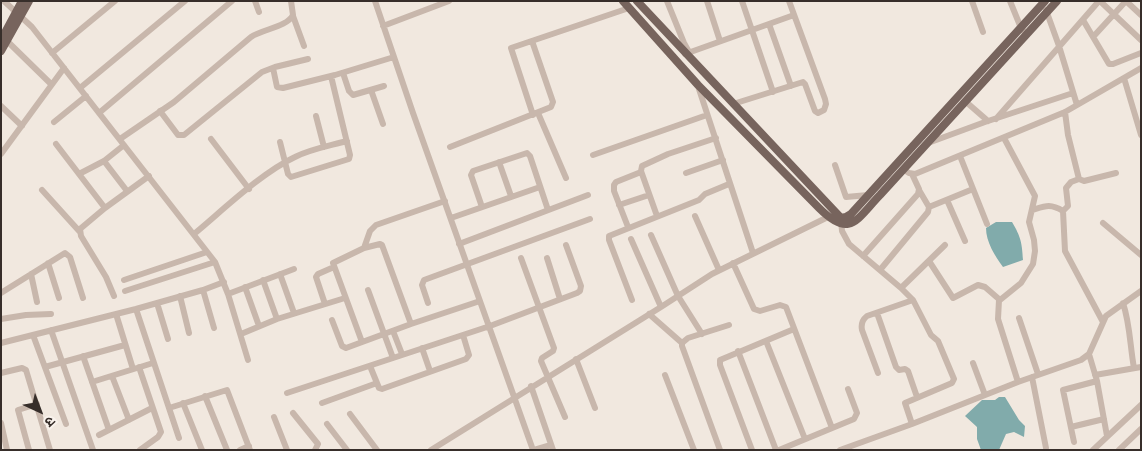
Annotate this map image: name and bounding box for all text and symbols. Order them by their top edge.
north arrow [15,386,65,436]
text: उ [42,413,59,431]

